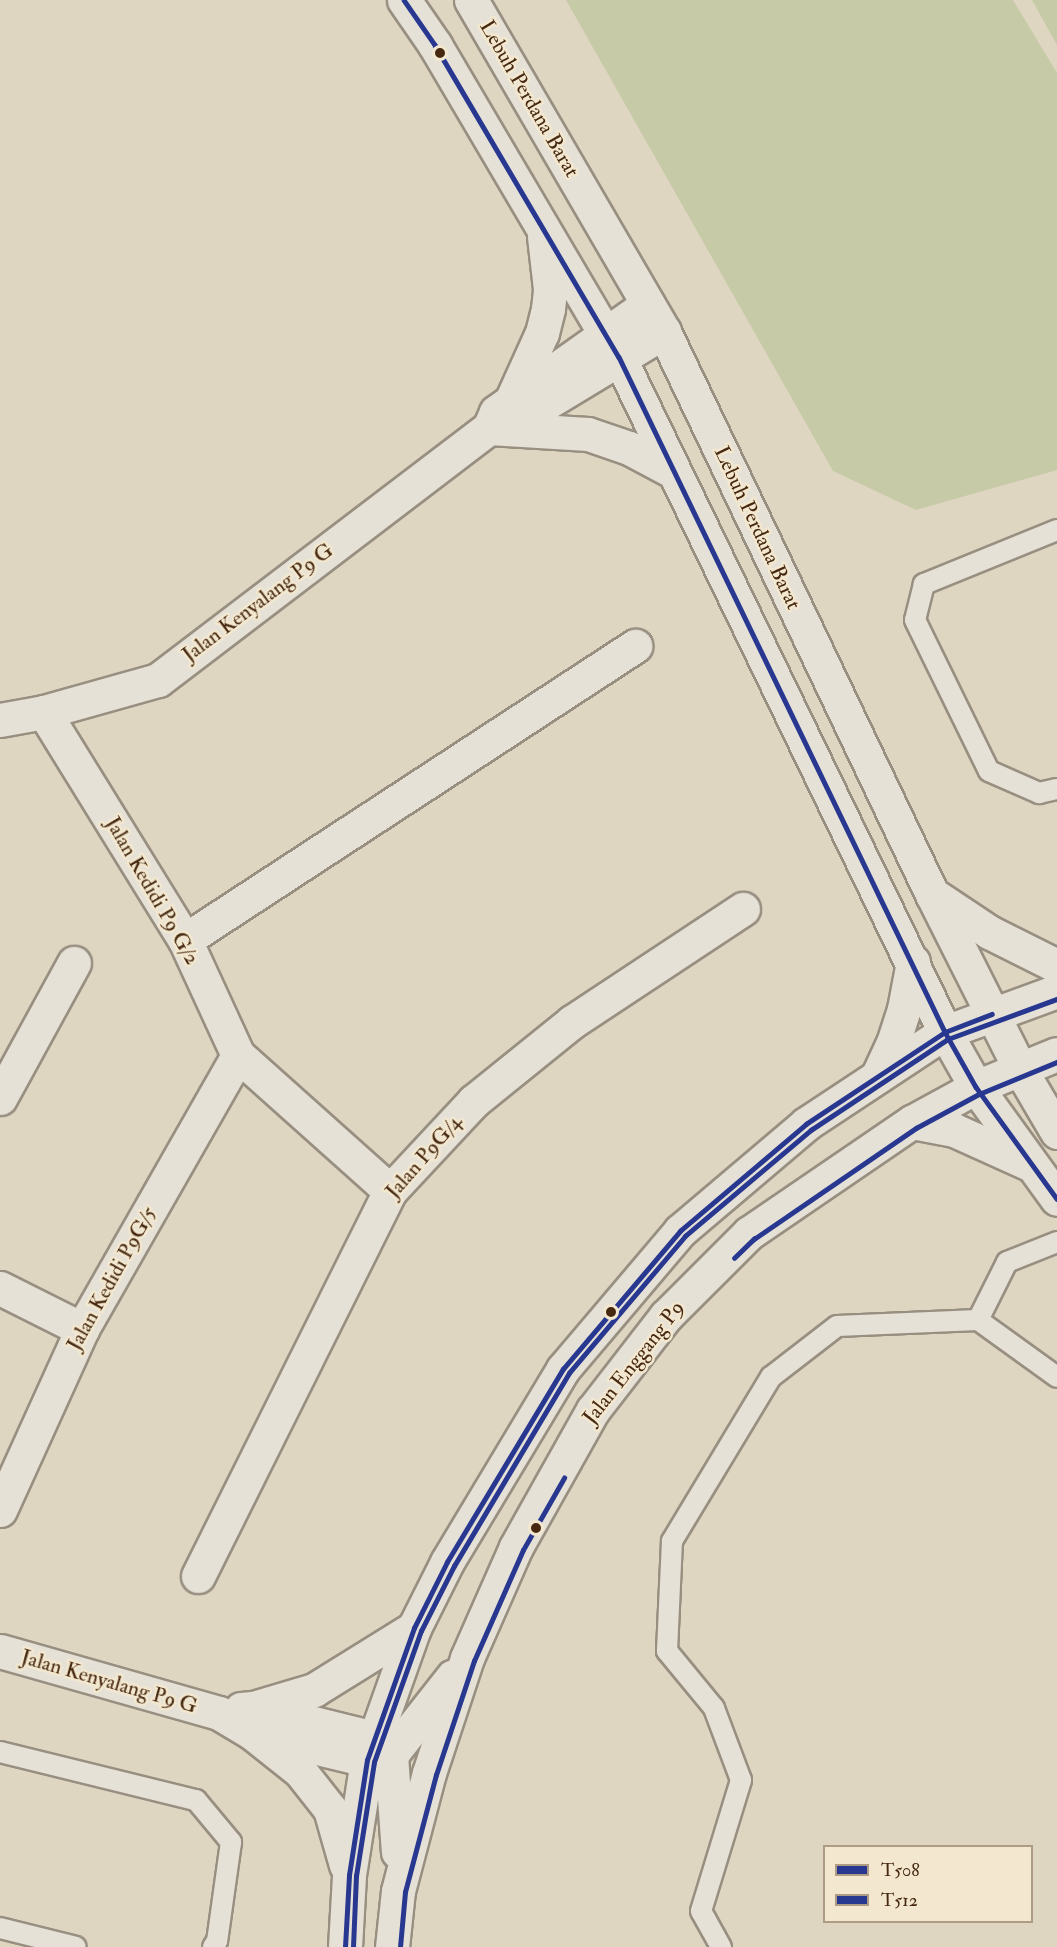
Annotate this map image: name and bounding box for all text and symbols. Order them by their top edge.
street label: Lebuh Perdana Barat [474,16,584,182]
unlabelled marker [434,47,446,59]
street label: Lebuh Perdana Barat [708,442,806,614]
street label: Jalan Kenyalang P9 G [178,538,338,668]
street label: Jalan Kedidi P9 G/2 [99,813,205,969]
street label: Jalan P9G/4 [381,1110,467,1204]
street label: Jalan Kedidi P9G/5 [62,1203,162,1355]
street label: Jalan Enggang P9 [578,1296,690,1430]
unlabelled marker [605,1306,617,1318]
unlabelled marker [530,1522,542,1534]
street label: Jalan Kenyalang P9 G [18,1645,200,1719]
legend [823,1845,1033,1923]
text: T508 [881,1859,920,1882]
text: T512 [881,1889,918,1912]

